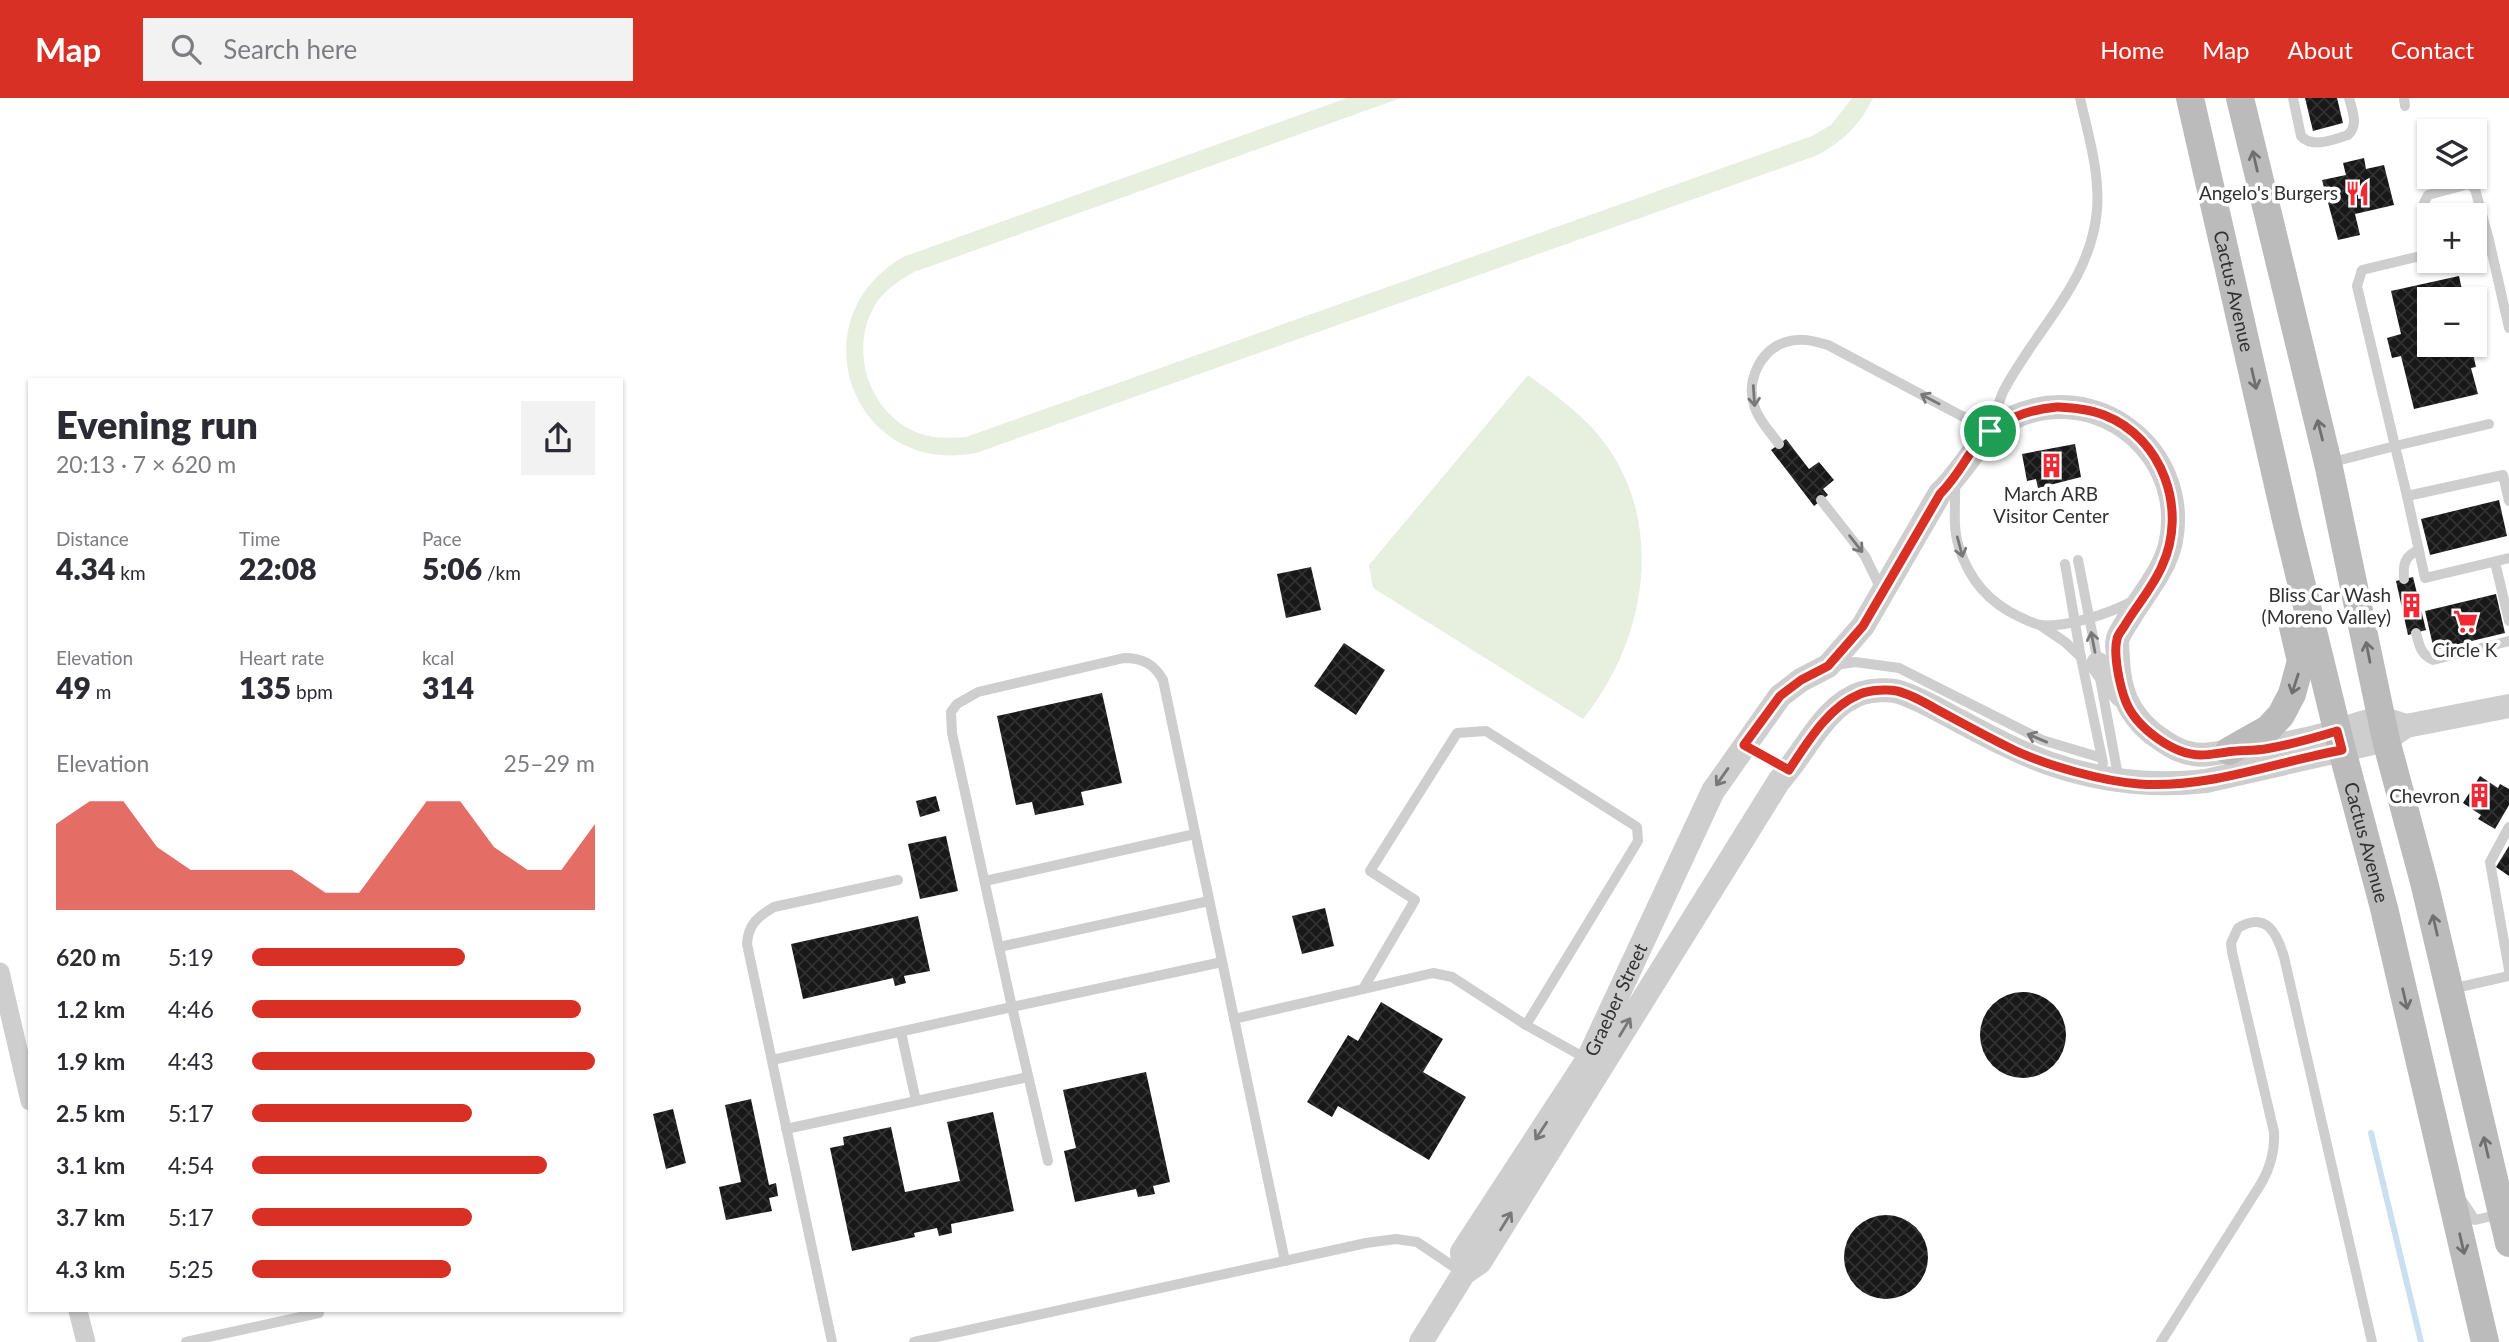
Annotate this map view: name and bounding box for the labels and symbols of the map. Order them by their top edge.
one-way arrow [2248,150,2261,173]
restaurant icon: Angelo's Burgers [2344,179,2372,207]
place label: Angelo's Burgers [2199,181,2338,204]
street label: Cactus Avenue [2209,228,2259,354]
one-way arrow [2248,367,2262,390]
one-way arrow [1748,384,1761,407]
one-way arrow [1920,392,1941,405]
pin [1960,401,2020,461]
one-way arrow [2313,419,2326,442]
building icon: March ARB Visitor Center [2037,452,2065,480]
place label: March ARB Visitor Center [1993,482,2109,527]
one-way arrow [1848,534,1863,553]
one-way arrow [1954,535,1967,558]
place label: Bliss Car Wash (Moreno Valley) [2262,583,2391,628]
building icon: Bliss Car Wash (Moreno Valley) [2397,592,2425,620]
supermarket icon: Circle K [2451,608,2479,636]
one-way arrow [2086,631,2100,654]
place label: Circle K [2433,638,2498,661]
one-way arrow [2361,641,2375,664]
one-way arrow [2288,673,2301,695]
one-way arrow [2027,730,2048,743]
one-way arrow [1715,767,1729,786]
street label: Cactus Avenue [2340,779,2394,905]
building icon: Chevron [2466,782,2494,810]
place label: Chevron [2389,784,2460,807]
one-way arrow [2427,914,2441,937]
street label: Graeber Street [1579,939,1652,1060]
one-way arrow [2399,987,2412,1010]
one-way arrow [1618,1018,1632,1038]
one-way arrow [1533,1121,1548,1140]
one-way arrow [2479,1136,2492,1159]
one-way arrow [1498,1212,1513,1231]
one-way arrow [2456,1232,2469,1255]

